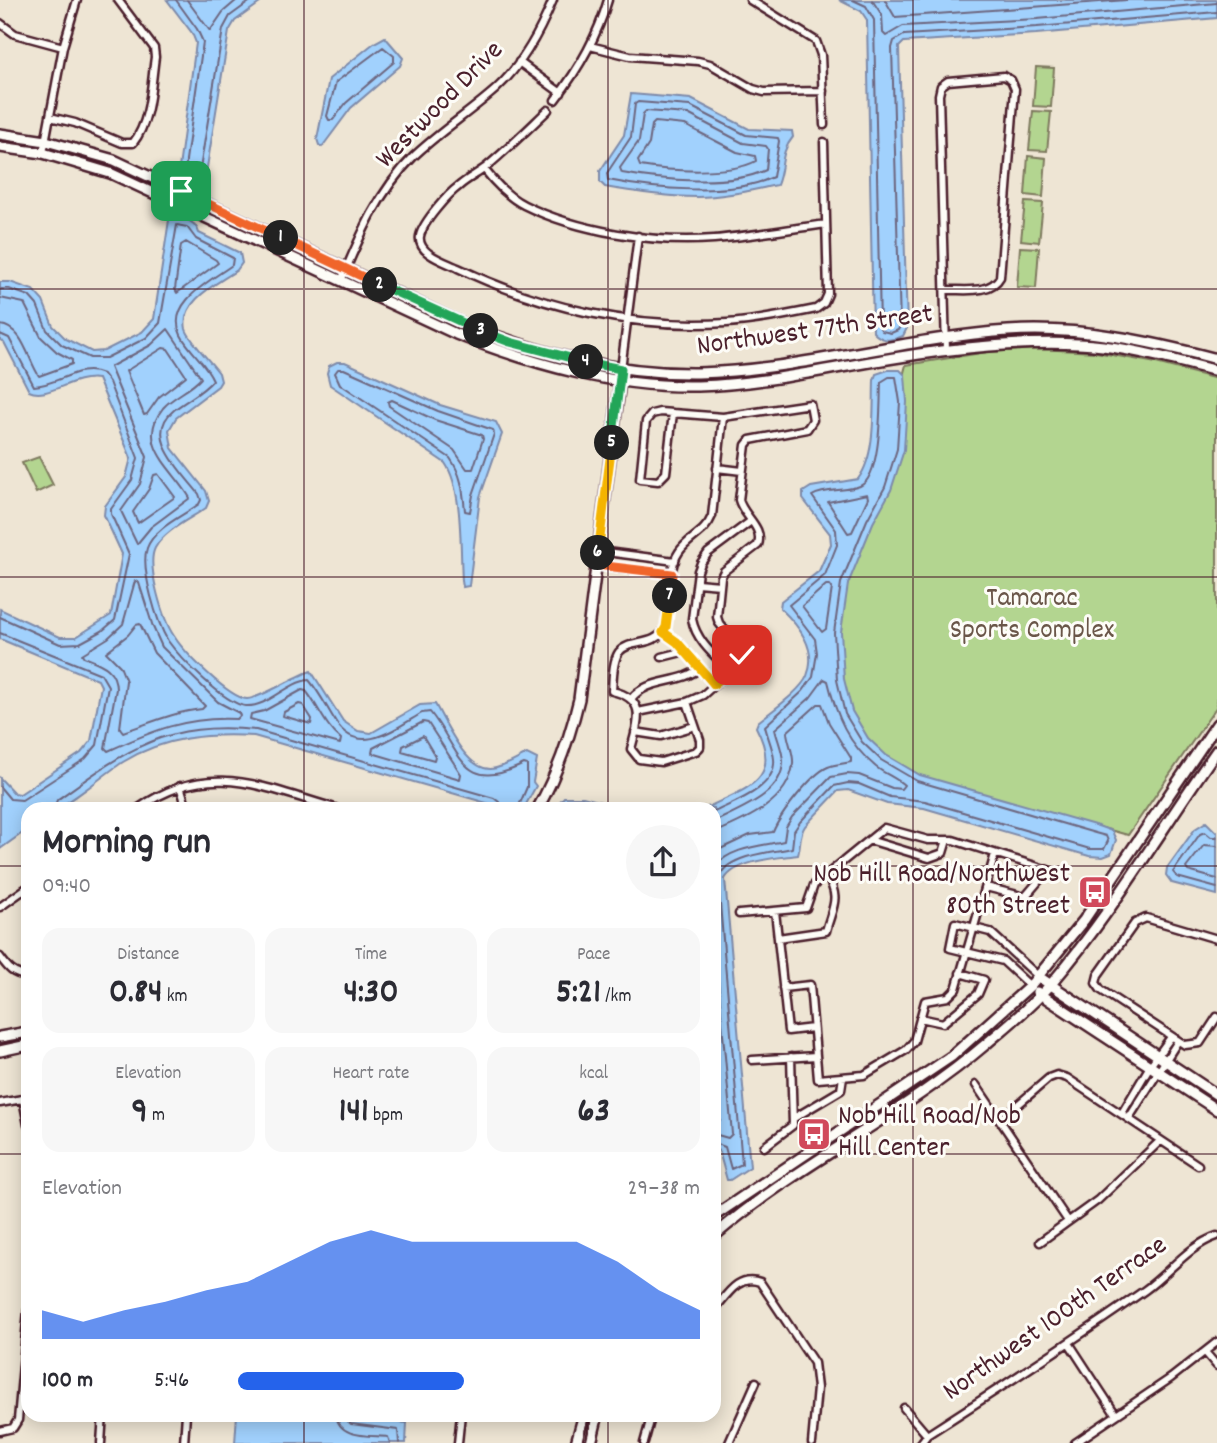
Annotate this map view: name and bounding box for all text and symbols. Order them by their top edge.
street label: Westwood Drive [368,33,514,179]
pin [151,161,211,221]
icon: arrive [162,172,200,210]
pin: 1 [264,220,298,256]
text: 1 [278,224,283,251]
pin: 2 [362,268,398,302]
text: 2 [375,271,384,298]
street label: Northwest 77th Street [694,296,936,368]
pin: 3 [463,314,498,348]
text: 3 [476,317,485,344]
pin: 4 [568,344,604,380]
text: 4 [582,348,589,375]
pin: 5 [594,426,630,460]
text: 5 [607,429,616,456]
pin: 6 [580,536,616,570]
text: 6 [593,539,602,566]
pin: 7 [652,578,688,614]
park label: Tamarac Sports Complex [950,580,1114,652]
text: 7 [666,582,673,609]
pin [712,625,772,685]
icon: check [723,636,761,674]
text: Morning run [42,817,211,872]
button: share [626,825,700,899]
place label: Nob Hill Road/Northwest 80th Street [813,856,1070,928]
text: 09:40 [42,871,91,904]
bus stop icon: Nob Hill Road/Northwest 80th Street [1076,873,1114,911]
text: Distance [117,942,179,969]
text: Time [355,942,387,969]
text: Pace [577,942,610,969]
text: 0.84 [109,969,162,1019]
text: 4:30 [344,969,398,1019]
text: 5:21 [556,969,601,1019]
text: km [162,984,188,1011]
text: /km [601,984,631,1011]
text: Elevation [115,1061,181,1088]
text: Heart rate [333,1061,409,1088]
text: kcal [579,1061,608,1088]
text: 9 [132,1088,148,1138]
text: 141 [339,1088,369,1138]
text: 63 [577,1088,610,1138]
place label: Nob Hill Road/Nob Hill Center [838,1098,1021,1170]
text: m [148,1103,165,1130]
text: bpm [369,1103,403,1130]
bus stop icon: Nob Hill Road/Nob Hill Center [795,1115,833,1153]
text: Elevation [42,1173,122,1206]
text: 29–38 m [628,1173,700,1206]
street label: Northwest 100th Terrace [936,1227,1176,1413]
text: 100 m [42,1365,93,1398]
text: 5:46 [154,1365,189,1398]

